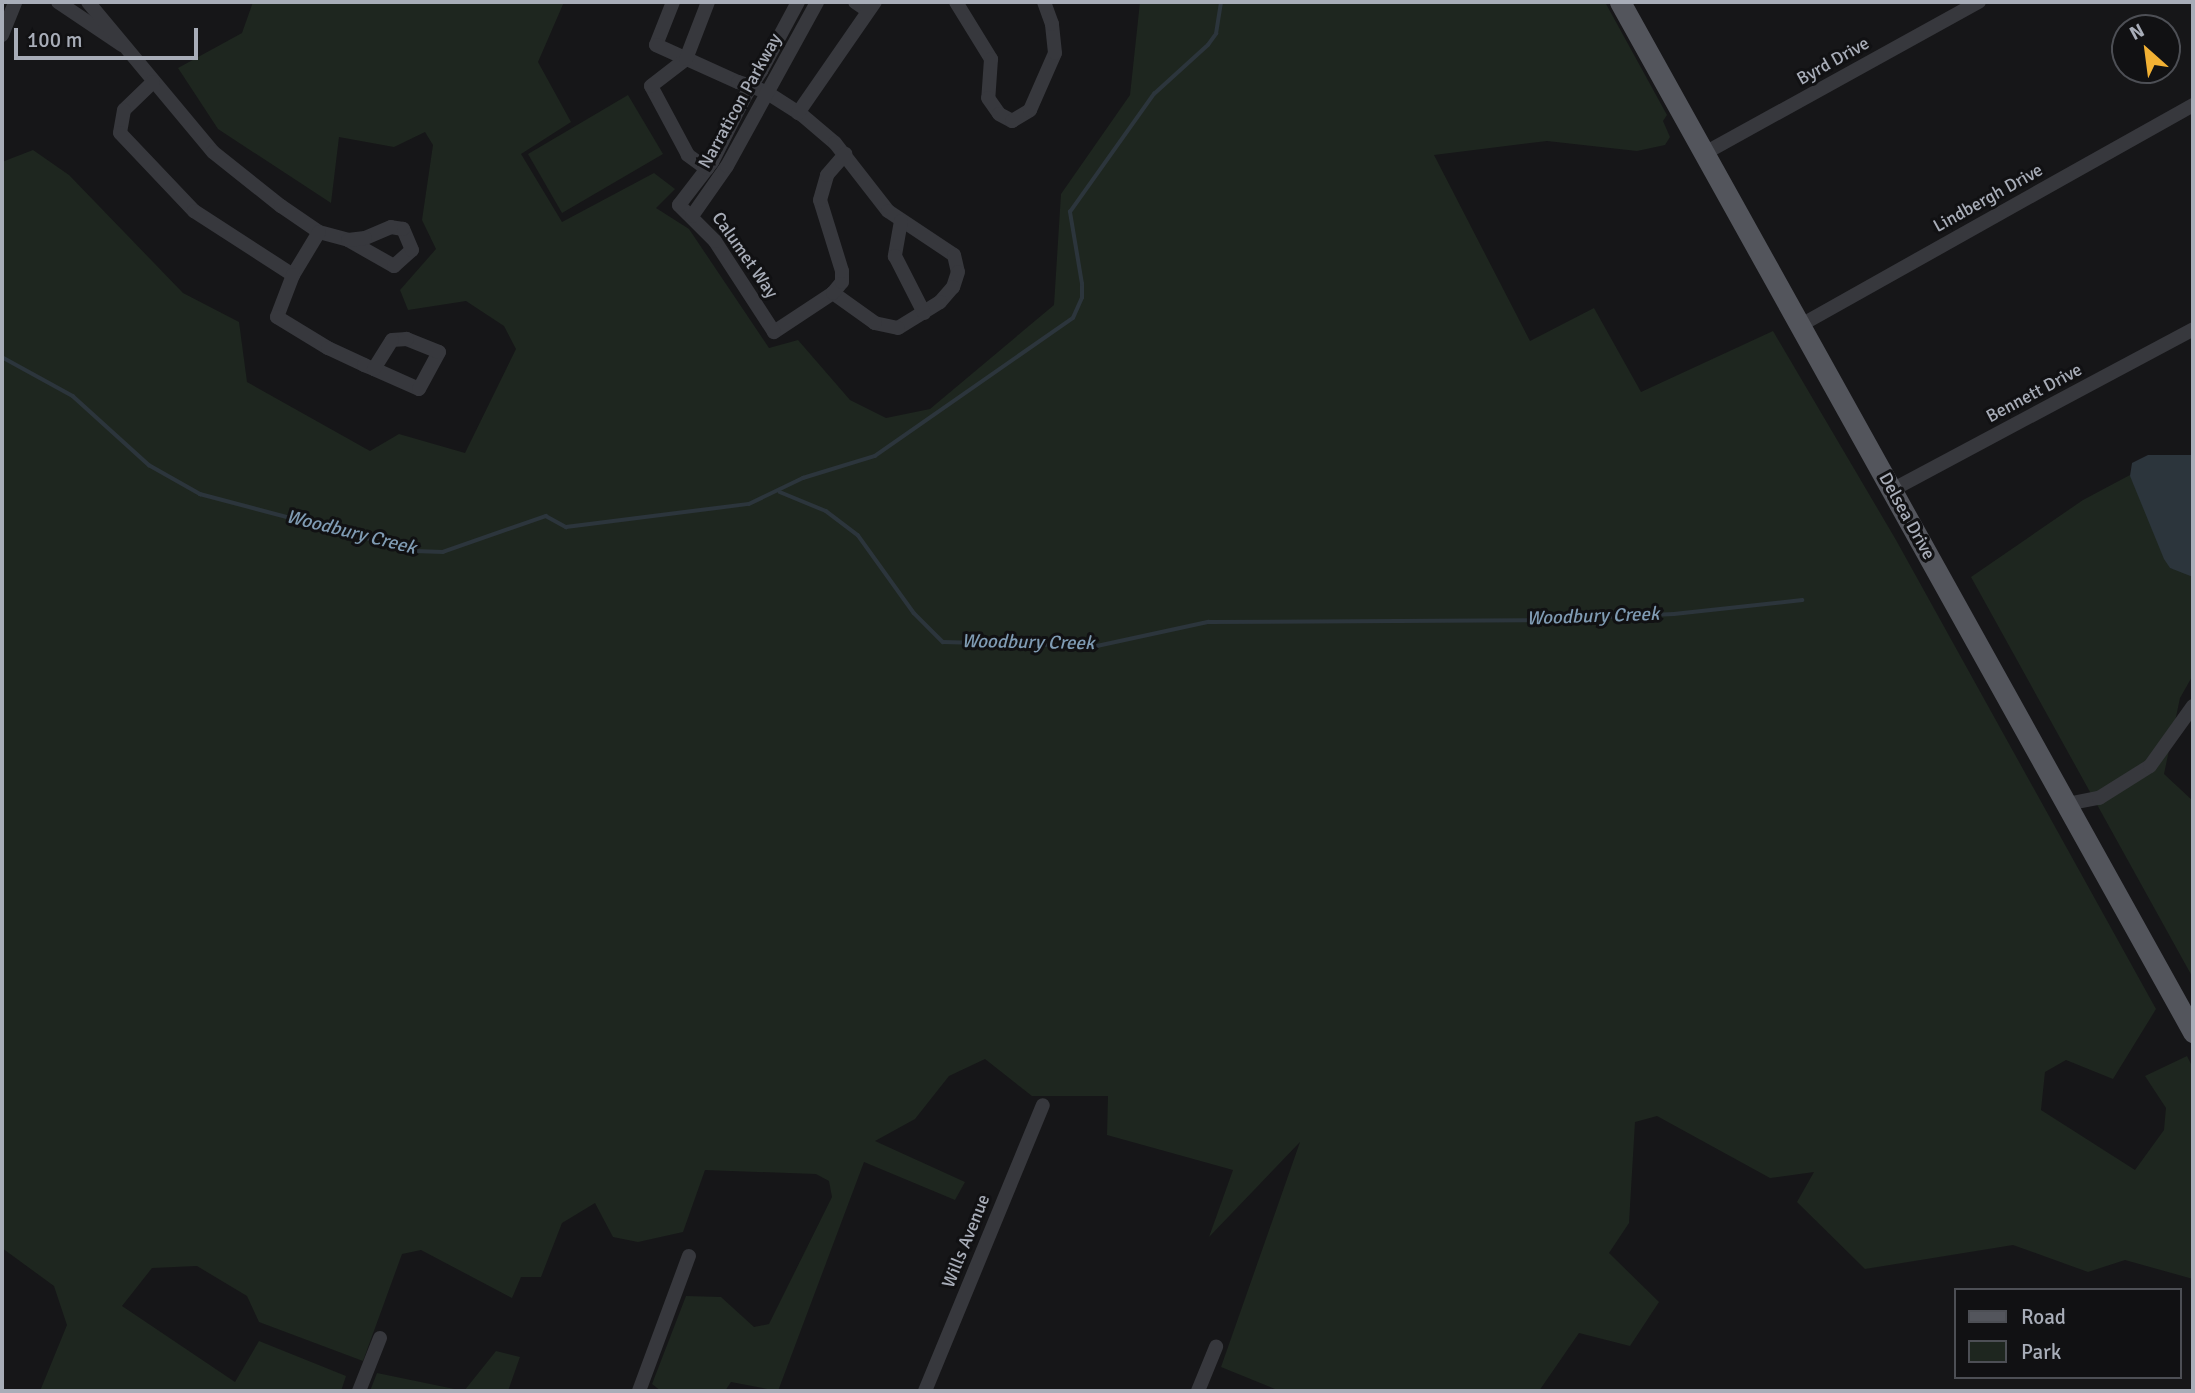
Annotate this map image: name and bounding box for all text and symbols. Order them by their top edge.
scale bar [18,14,201,58]
north arrow [2111,14,2181,84]
text: N [2126,19,2149,46]
text: 100 m [27,27,82,53]
street label: Narraticon Parkway [694,30,786,172]
street label: Byrd Drive [1793,32,1873,90]
street label: Lindbergh Drive [1930,159,2046,237]
street label: Calumet Way [707,208,783,302]
street label: Bennett Drive [1982,359,2086,427]
street label: Delsea Drive [1874,469,1940,563]
water label: Woodbury Creek [284,506,418,560]
water label: Woodbury Creek [1526,603,1660,631]
water label: Woodbury Creek [961,630,1095,656]
street label: Wills Avenue [938,1191,994,1291]
legend [1954,1288,2181,1379]
text: Road [2021,1304,2066,1330]
text: Park [2021,1339,2061,1365]

